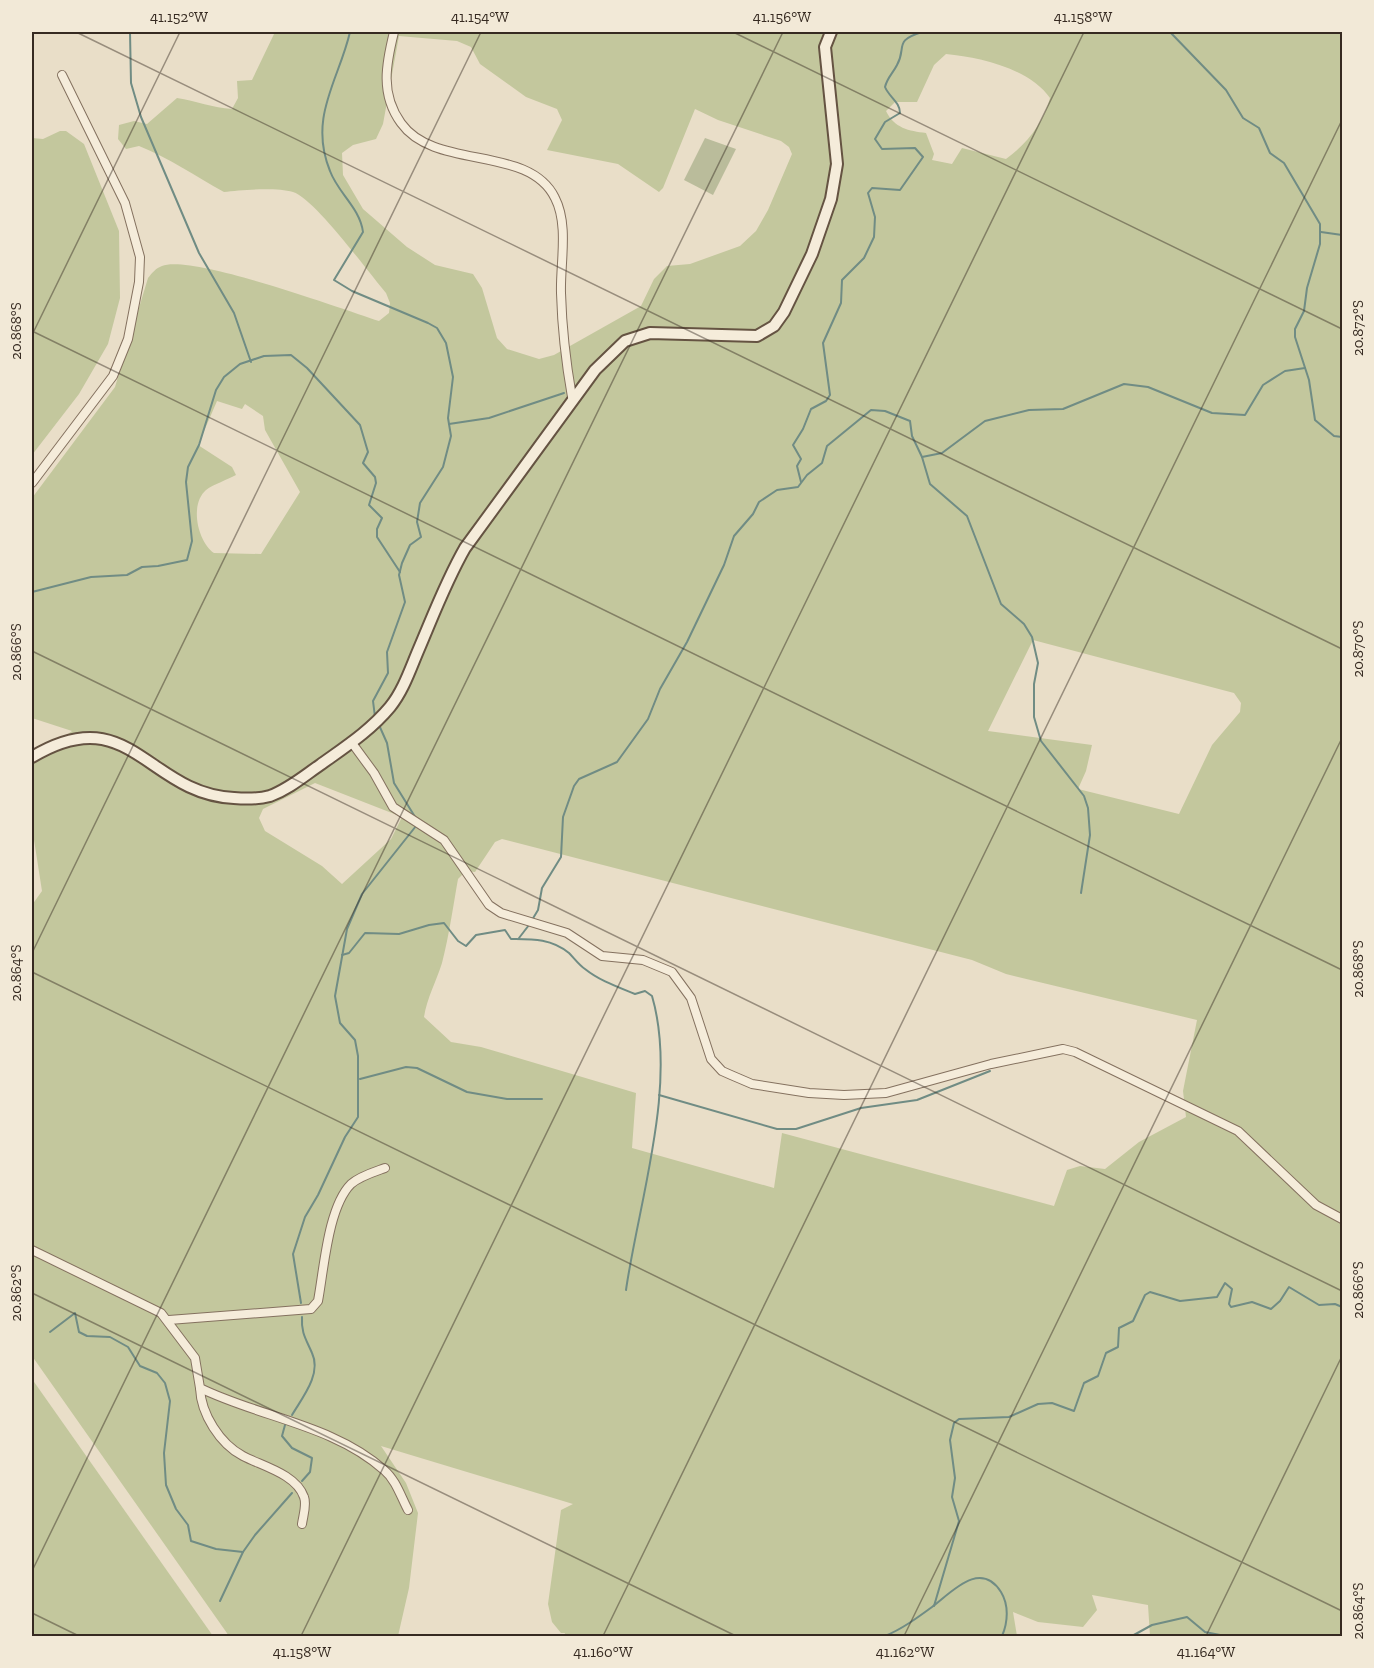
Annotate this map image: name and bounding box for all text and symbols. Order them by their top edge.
text: 41.152°W [150,8,208,26]
text: 41.154°W [451,8,509,26]
text: 41.156°W [753,8,811,26]
text: 41.158°W [1054,8,1112,26]
text: 20.872°S [1349,300,1367,356]
text: 20.868°S [7,302,25,360]
text: 20.870°S [1349,620,1367,678]
text: 20.866°S [7,623,25,681]
text: 20.868°S [1349,940,1367,998]
text: 20.864°S [7,944,25,1002]
text: 20.866°S [1349,1261,1367,1319]
text: 20.862°S [7,1264,25,1322]
text: 20.864°S [1349,1582,1367,1640]
text: 41.158°W [273,1643,331,1661]
text: 41.160°W [573,1643,633,1661]
text: 41.162°W [876,1643,934,1661]
text: 41.164°W [1177,1643,1235,1661]

